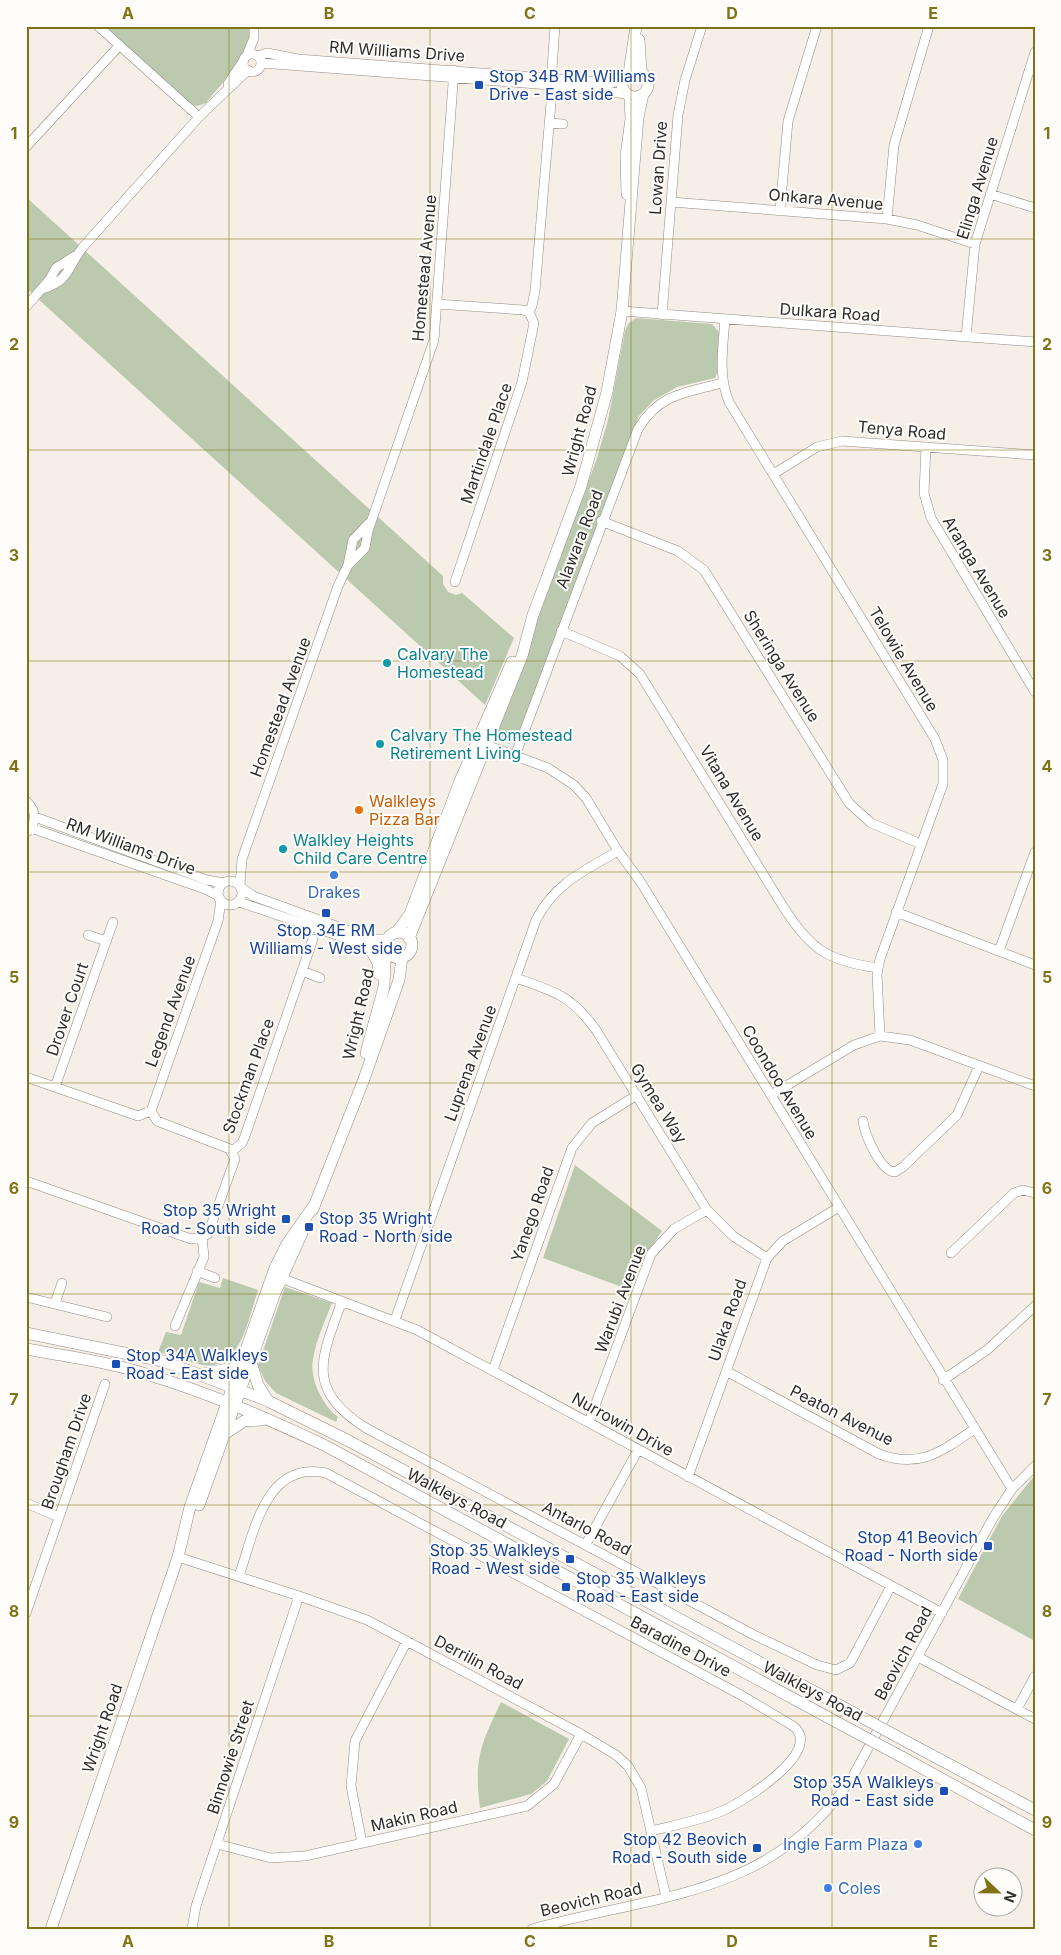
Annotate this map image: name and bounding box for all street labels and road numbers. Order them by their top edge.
street label: RM Williams Drive [328,36,466,66]
street label: Lowan Drive [645,120,671,216]
street label: Elinga Avenue [952,134,1002,242]
street label: Onkara Avenue [768,184,884,214]
street label: Homestead Avenue [408,194,440,342]
street label: Dulkara Road [779,299,881,325]
street label: Martindale Place [456,380,516,506]
street label: Wright Road [557,384,601,478]
street label: Tenya Road [857,416,947,444]
street label: Alawara Road [551,487,607,591]
street label: Aranga Avenue [939,513,1015,621]
street label: Telowie Avenue [865,603,943,715]
street label: Sheringa Avenue [740,606,824,726]
street label: Homestead Avenue [245,634,315,780]
street label: Vitana Avenue [696,741,768,845]
street label: RM Williams Drive [64,813,198,879]
street label: Legend Avenue [141,952,199,1070]
street label: Drover Court [42,960,92,1058]
street label: Wright Road [338,966,378,1062]
street label: Luprena Avenue [440,1002,500,1124]
street label: Stockman Place [218,1016,278,1136]
street label: Coondoo Avenue [738,1021,822,1143]
street label: Gymea Way [627,1059,691,1147]
street label: Yanego Road [506,1163,558,1265]
street label: Warubi Avenue [590,1242,650,1356]
street label: Ulaka Road [704,1276,750,1364]
street label: Peaton Avenue [787,1380,897,1450]
street label: Nurrowin Drive [569,1388,677,1460]
street label: Brougham Drive [37,1390,95,1512]
street label: Walkleys Road [404,1463,510,1533]
street label: Antarlo Road [539,1496,635,1560]
street label: Beovich Road [870,1603,936,1703]
street label: Baradine Drive [627,1611,735,1681]
street label: Derrilin Road [431,1630,527,1694]
street label: Walkleys Road [760,1656,866,1726]
street label: Wright Road [77,1681,127,1775]
street label: Binnowie Street [202,1698,258,1816]
street label: Makin Road [369,1796,459,1836]
street label: Beovich Road [538,1878,644,1920]

